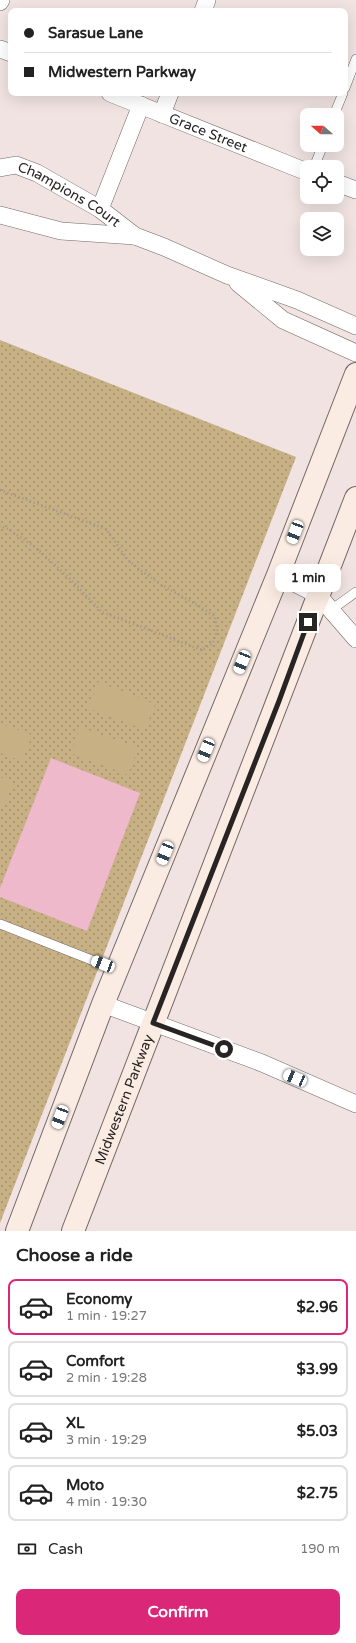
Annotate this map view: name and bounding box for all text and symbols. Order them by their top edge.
text: Sarasue Lane [48,24,143,42]
text: Midwestern Parkway [48,63,196,81]
north arrow [300,108,344,152]
map controls [300,108,344,256]
street label: Grace Street [167,110,250,156]
street label: Champions Court [15,158,124,231]
button: locate [300,160,344,204]
button: layers [300,212,344,256]
car [285,519,305,545]
callout: 1 min [275,564,341,592]
text: 1 min [291,570,325,586]
route end [299,613,317,631]
car [232,649,252,675]
car [196,737,216,763]
car [155,840,175,866]
car [90,954,116,974]
street label: Midwestern Parkway [91,1032,157,1167]
route start [215,1040,233,1058]
car [282,1068,308,1088]
car [50,1104,70,1130]
text: Choose a ride [16,1244,133,1266]
icon: car [18,1289,54,1325]
text: Economy [66,1290,132,1308]
text: $2.96 [297,1298,338,1316]
text: 1 min · 19:27 [66,1308,147,1324]
icon: car [18,1351,54,1387]
text: Comfort [66,1352,125,1370]
text: $3.99 [297,1360,338,1378]
text: 2 min · 19:28 [66,1370,147,1386]
icon: car [18,1413,54,1449]
text: XL [66,1414,85,1432]
text: $5.03 [297,1422,338,1440]
text: 3 min · 19:29 [66,1432,147,1448]
icon: car [18,1475,54,1511]
text: Moto [66,1476,104,1494]
text: $2.75 [297,1484,338,1502]
text: 4 min · 19:30 [66,1494,147,1510]
icon: cash [16,1538,38,1560]
text: Cash [48,1540,83,1558]
text: 190 m [300,1541,340,1557]
button: Confirm [16,1589,340,1635]

